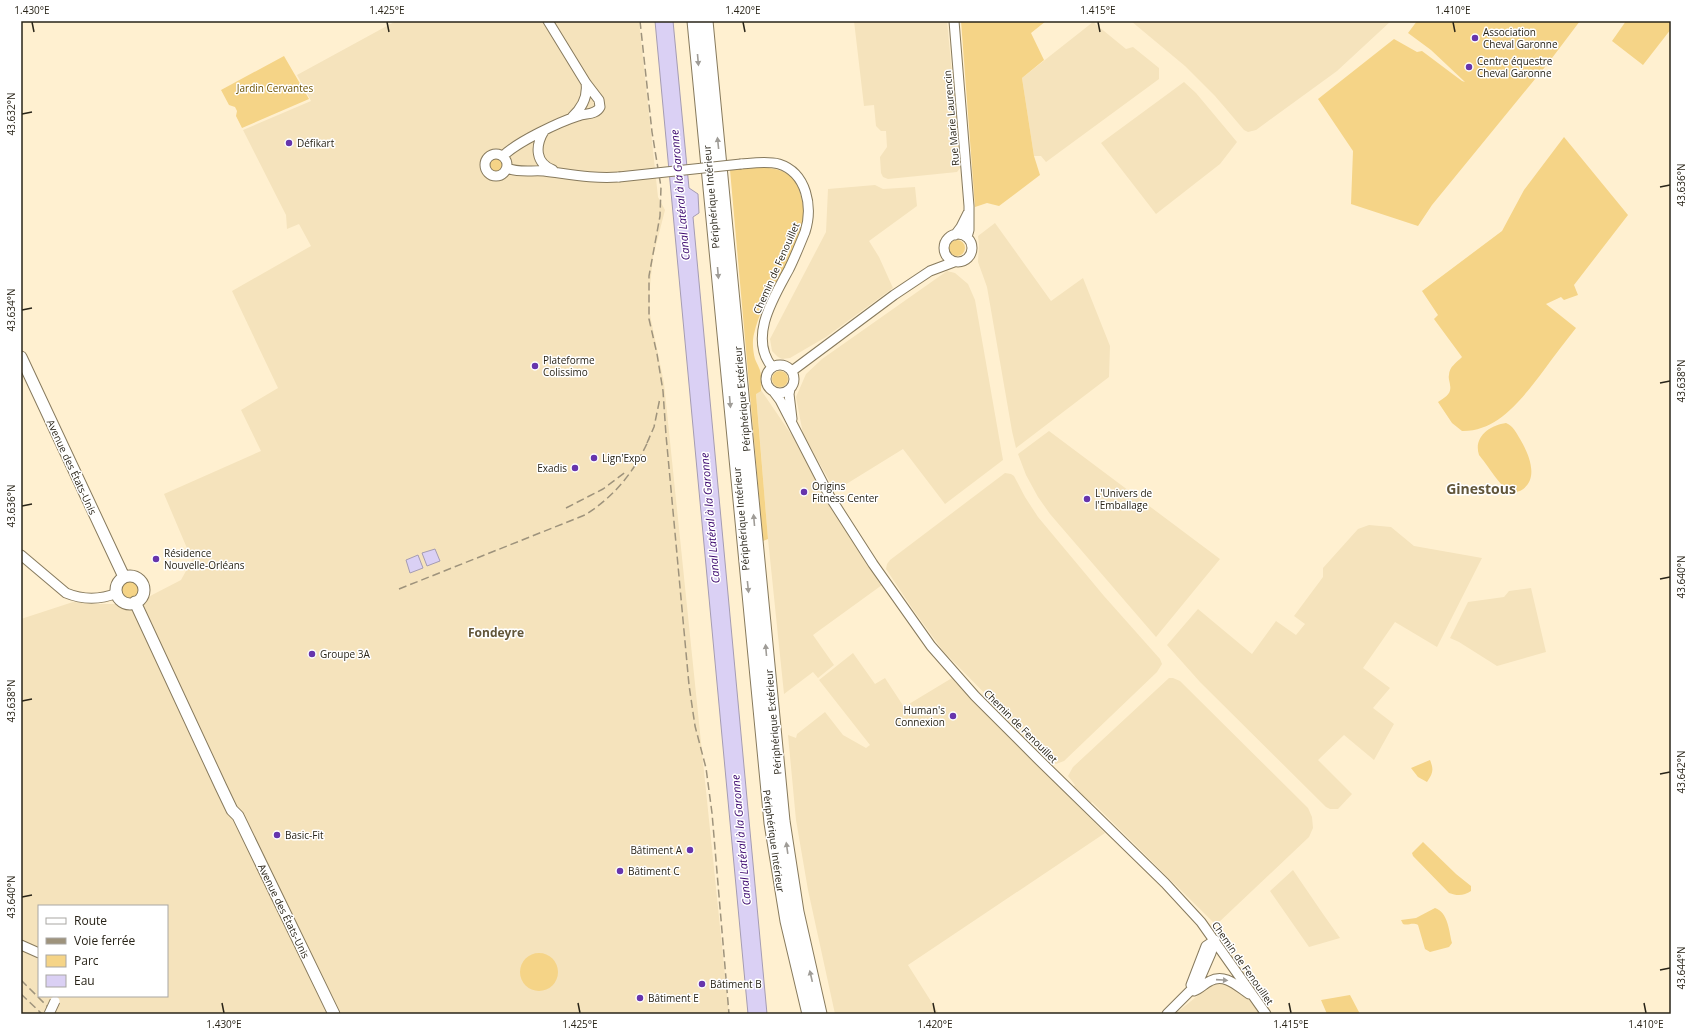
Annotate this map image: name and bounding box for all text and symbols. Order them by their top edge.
text: 1.430°E [14,3,50,17]
text: 1.425°E [369,3,405,17]
text: 1.420°E [725,3,761,17]
text: 1.415°E [1080,3,1116,17]
text: 1.410°E [1435,3,1471,17]
place label: Association Cheval Garonne [1483,25,1558,51]
marker: Association Cheval Garonne [1470,33,1480,43]
one-way arrow [695,54,701,66]
place label: Centre équestre Cheval Garonne [1477,54,1553,80]
marker: Centre équestre Cheval Garonne [1464,62,1474,72]
street label: Rue Marie Laurencin [940,70,962,166]
park label: Jardin Cervantes [236,81,313,95]
text: 43.632°N [4,92,18,136]
water label: Canal Latéral à la Garonne [666,129,693,261]
place label: Défikart [297,136,335,150]
one-way arrow [715,137,722,149]
marker: Défikart [284,138,294,148]
street label: Périphérique Intérieur [700,145,722,249]
text: 43.636°N [1674,163,1688,207]
street label: Chemin de Fenouillet [750,220,803,316]
one-way arrow [715,267,721,279]
text: 43.634°N [4,288,18,332]
street label: Périphérique Extérieur [730,346,754,452]
place label: Plateforme Colissimo [543,353,595,379]
text: 43.638°N [1674,359,1688,403]
marker: Plateforme Colissimo [530,361,540,371]
one-way arrow [727,396,733,408]
street label: Avenue des États-Unis [44,417,100,517]
place label: Lign'Expo [602,451,646,465]
water label: Canal Latéral à la Garonne [696,452,723,584]
marker: Lign'Expo [589,453,599,463]
place label: Exadis [537,461,567,475]
marker: Exadis [570,463,580,473]
street label: Périphérique Intérieur [730,467,752,571]
place label: Origins Fitness Center [812,479,878,505]
district label: Ginestous [1446,479,1516,498]
text: 43.636°N [4,484,18,528]
place label: L'Univers de l'Emballage [1095,486,1153,512]
marker: Origins Fitness Center [799,487,809,497]
marker: L'Univers de l'Emballage [1082,494,1092,504]
one-way arrow [750,514,757,526]
place label: Résidence Nouvelle-Orléans [164,546,245,572]
marker: Résidence Nouvelle-Orléans [151,554,161,564]
text: 43.640°N [1674,555,1688,599]
one-way arrow [744,581,751,594]
district label: Fondeyre [468,624,524,641]
one-way arrow [763,644,769,656]
place label: Groupe 3A [320,647,371,661]
marker: Groupe 3A [307,649,317,659]
street label: Périphérique Extérieur [761,669,785,775]
text: 43.638°N [4,679,18,723]
street label: Chemin de Fenouillet [981,686,1061,766]
place label: Human's Connexion [895,703,945,729]
marker: Human's Connexion [948,711,958,721]
text: 43.642°N [1674,750,1688,794]
water label: Canal Latéral à la Garonne [727,774,754,906]
street label: Périphérique Intérieur [760,789,788,893]
place label: Basic-Fit [285,828,324,842]
marker: Basic-Fit [272,830,282,840]
one-way arrow [784,842,790,855]
place label: Bâtiment A [630,843,683,857]
marker: Bâtiment A [685,845,695,855]
street label: Avenue des États-Unis [255,861,313,961]
place label: Bâtiment C [628,864,680,878]
marker: Bâtiment C [615,866,625,876]
text: 43.640°N [4,875,18,919]
legend [38,905,168,997]
text: Route [74,912,107,929]
street label: Chemin de Fenouillet [1209,919,1277,1008]
text: Voie ferrée [74,932,136,949]
text: 43.644°N [1674,946,1688,990]
text: Parc [74,952,99,969]
one-way arrow [808,970,814,982]
text: Eau [74,972,95,989]
one-way arrow [1216,976,1228,983]
place label: Bâtiment B [710,977,762,991]
marker: Bâtiment B [697,979,707,989]
place label: Bâtiment E [648,991,699,1005]
marker: Bâtiment E [635,993,645,1003]
text: 1.430°E [206,1017,242,1031]
text: 1.425°E [562,1017,598,1031]
text: 1.420°E [917,1017,953,1031]
text: 1.415°E [1273,1017,1309,1031]
text: 1.410°E [1628,1017,1664,1031]

